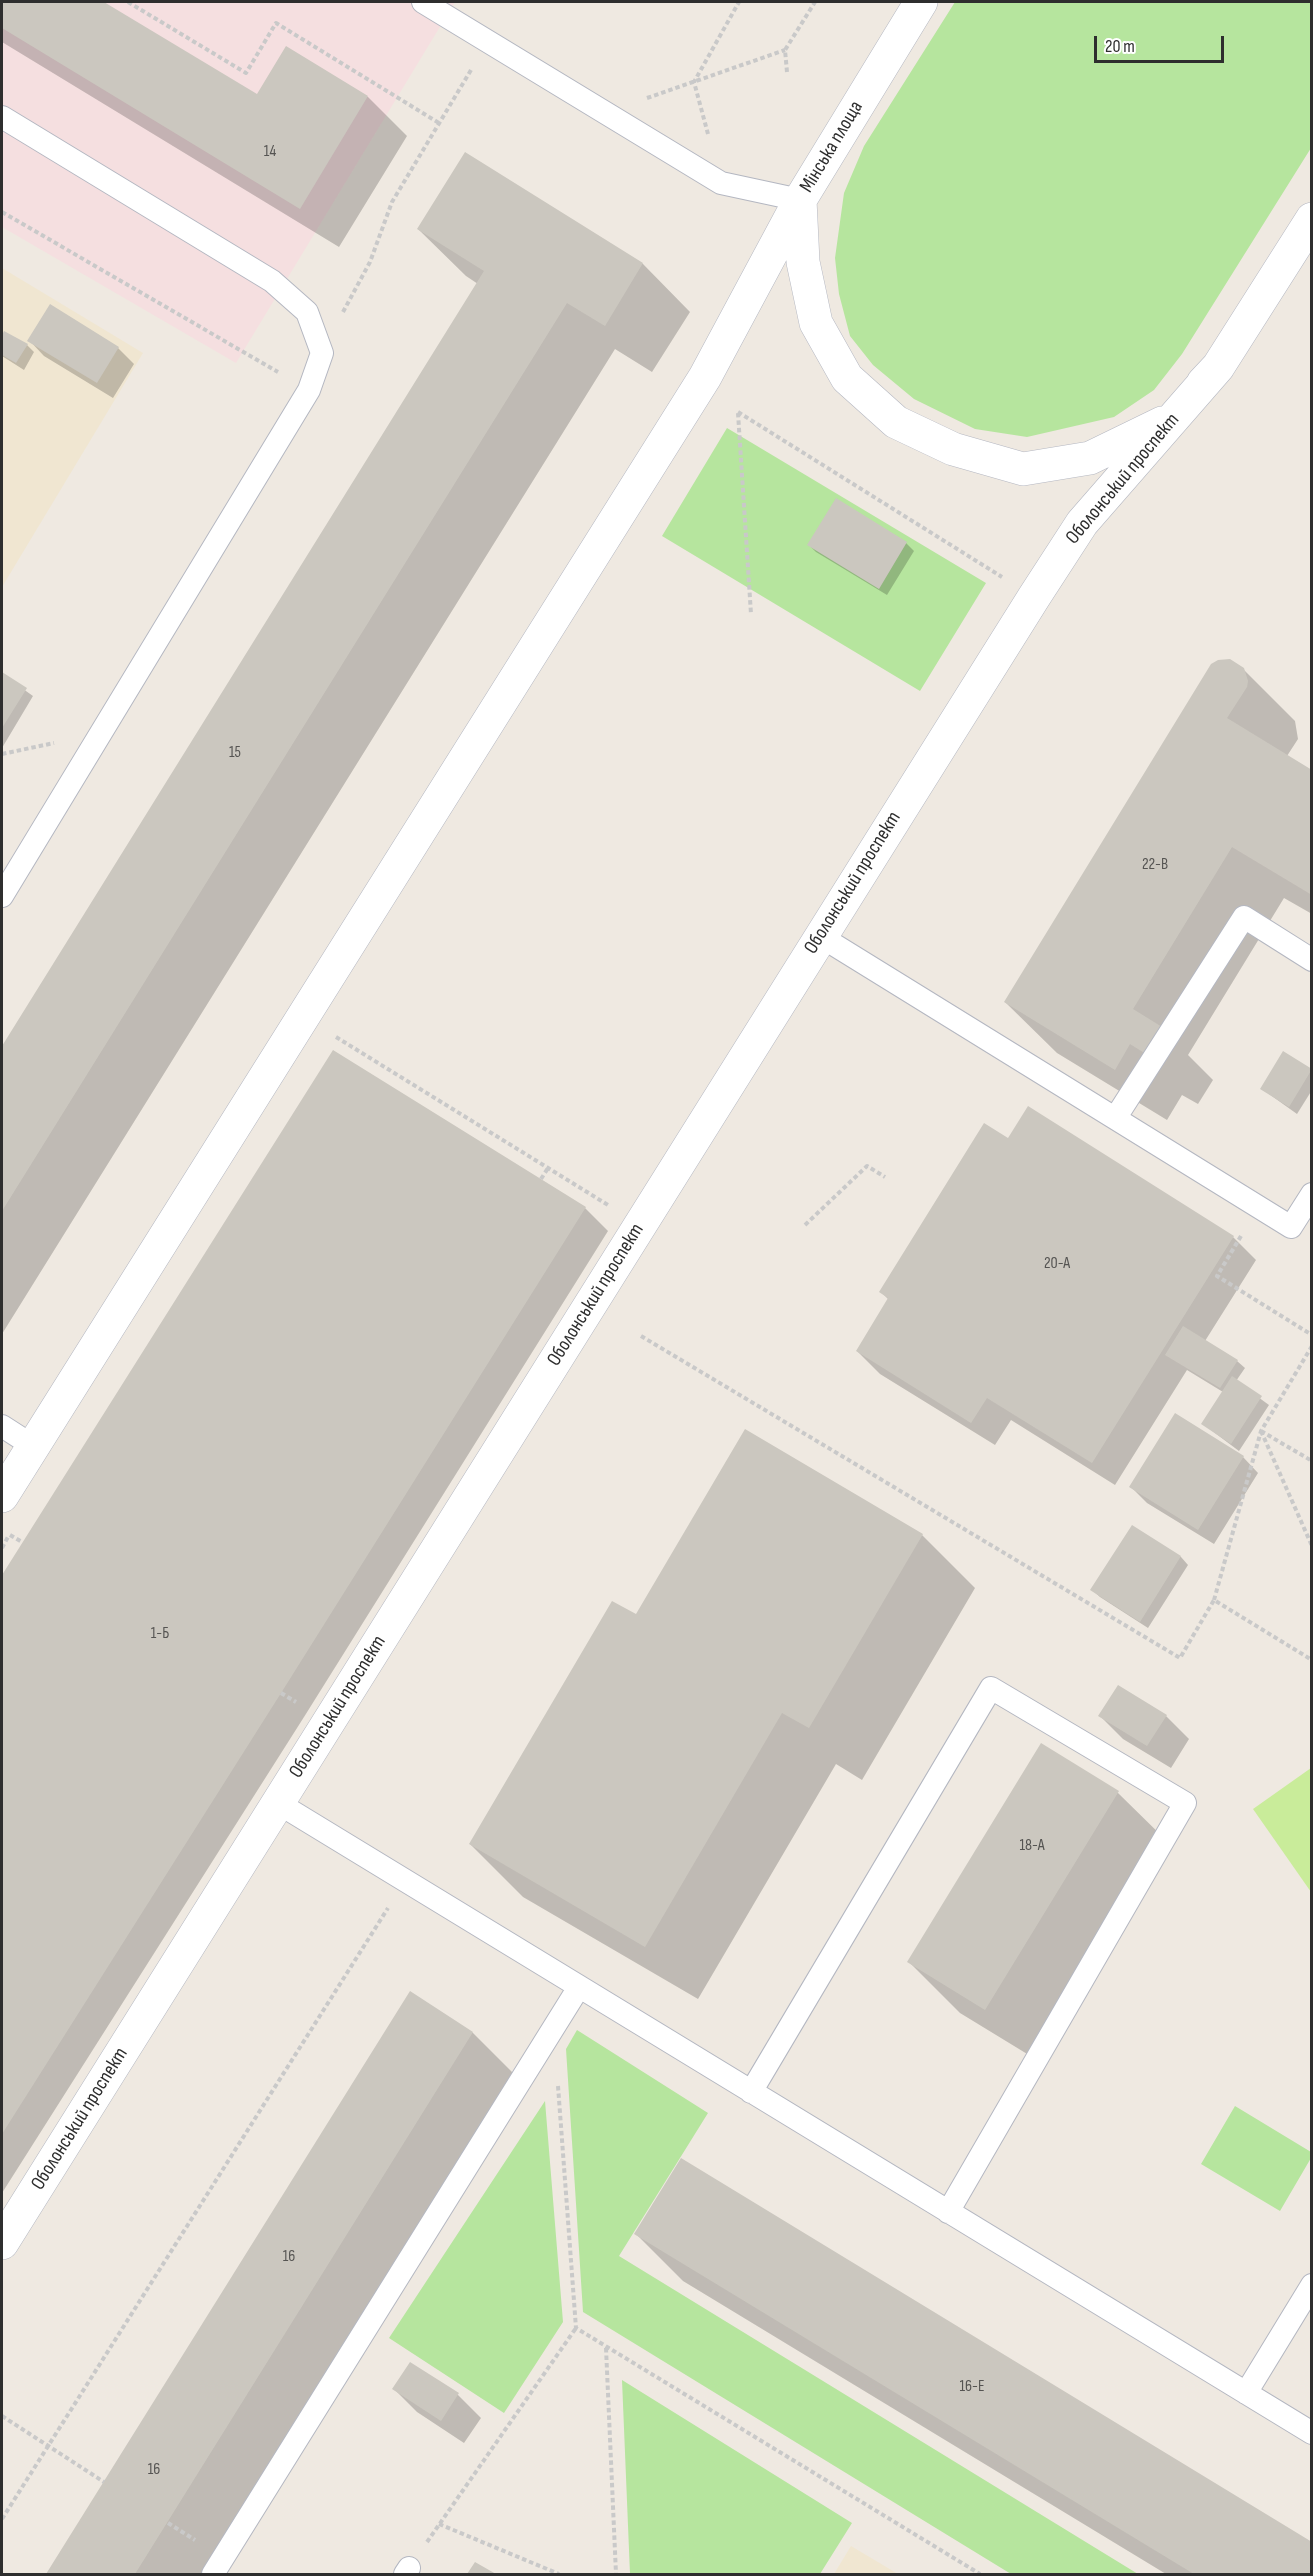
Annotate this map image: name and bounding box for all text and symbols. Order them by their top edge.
scale bar [1097,24,1228,62]
text: 20 m [1105,36,1135,57]
street label: Мінська площа [795,97,869,197]
house number: 14 [264,142,276,162]
street label: Оболонський проспект [1061,409,1185,549]
house number: 15 [229,743,241,763]
street label: Оболонський проспект [799,807,907,959]
house number: 22-В [1142,855,1168,875]
street label: Оболонський проспект [542,1219,650,1371]
house number: 20-А [1044,1254,1070,1274]
house number: 1-Б [151,1624,169,1644]
street label: Оболонський проспект [284,1631,392,1783]
house number: 18-А [1019,1836,1045,1856]
street label: Оболонський проспект [26,2043,134,2195]
house number: 16 [283,2247,295,2267]
house number: 16-Е [959,2377,985,2397]
house number: 16 [148,2460,160,2480]

